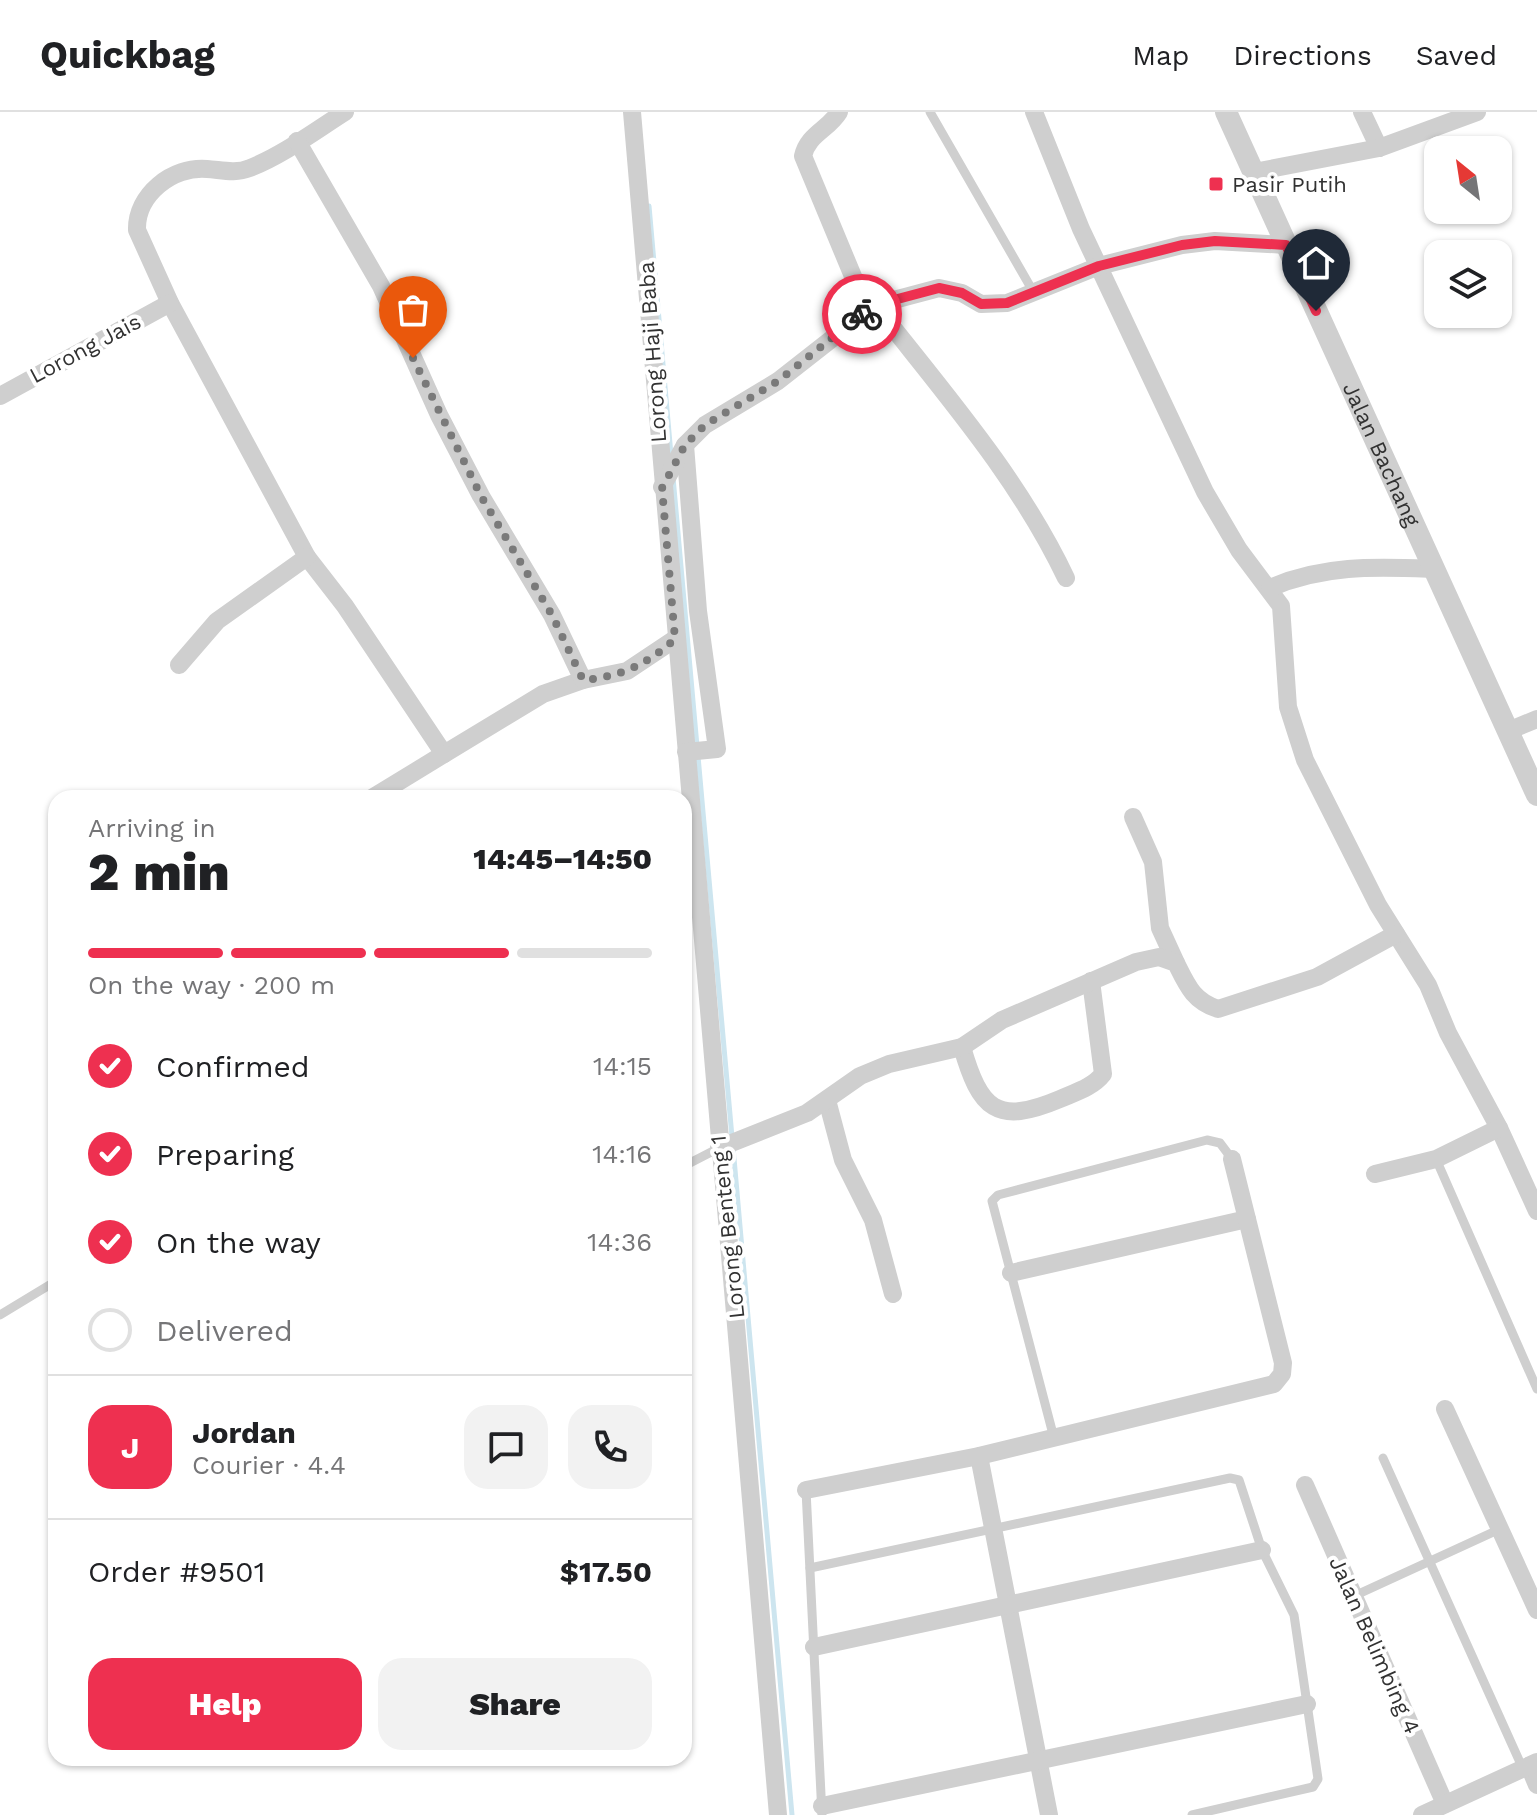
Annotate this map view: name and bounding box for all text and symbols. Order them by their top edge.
text: Quickbag [40,33,215,77]
text: Map [1132,39,1189,72]
text: Directions [1233,39,1372,72]
text: Saved [1416,39,1497,72]
north arrow [1424,136,1512,224]
map controls [1424,136,1512,328]
place label: Pasir Putih [1232,172,1347,197]
marker: Pasir Putih [1207,175,1225,193]
pin [1282,229,1350,311]
button: layers [1424,240,1512,328]
icon: home [1294,241,1338,285]
street label: Lorong Haji Baba [634,261,671,443]
courier [822,274,902,354]
pin [379,276,447,358]
icon: bag [391,288,435,332]
icon: bike [840,292,884,336]
street label: Lorong Jais [25,309,145,388]
street label: Jalan Bachang [1338,378,1425,531]
text: Arriving in [88,813,216,843]
text: 14:45–14:50 [473,841,652,876]
text: 2 min [88,842,230,903]
text: On the way · 200 m [88,970,335,1000]
icon: check [88,1044,132,1088]
text: Confirmed [156,1049,310,1084]
text: 14:15 [593,1051,652,1081]
icon: check [88,1132,132,1176]
street label: Lorong Benteng 1 [705,1134,750,1320]
text: Preparing [156,1137,294,1172]
text: 14:16 [592,1139,652,1169]
icon: check [88,1220,132,1264]
text: On the way [156,1225,321,1260]
text: 14:36 [587,1227,652,1257]
text: Delivered [156,1313,293,1348]
button: chat [464,1405,548,1489]
button: phone [568,1405,652,1489]
text: Jordan [192,1415,296,1450]
text: J [121,1430,139,1465]
text: Courier · 4.4 [192,1450,346,1480]
street label: Jalan Belimbing 4 [1324,1553,1425,1738]
text: Order #9501 [88,1554,265,1589]
text: $17.50 [560,1554,652,1589]
button: Help [88,1658,362,1750]
button: Share [378,1658,652,1750]

